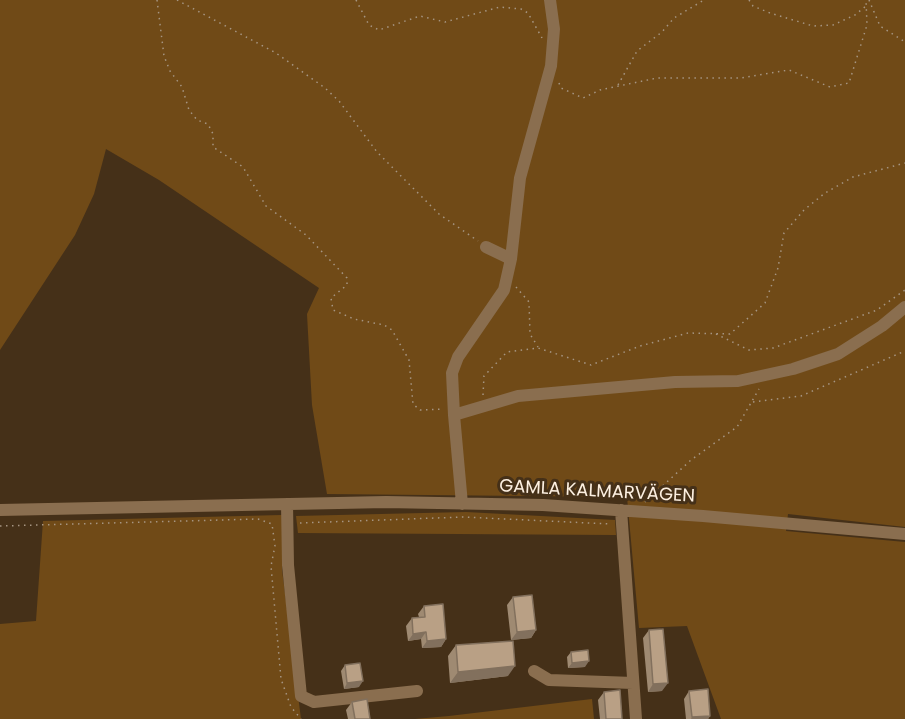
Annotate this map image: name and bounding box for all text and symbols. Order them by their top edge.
street label: GAMLA KALMARVÄGEN [499,476,695,508]

